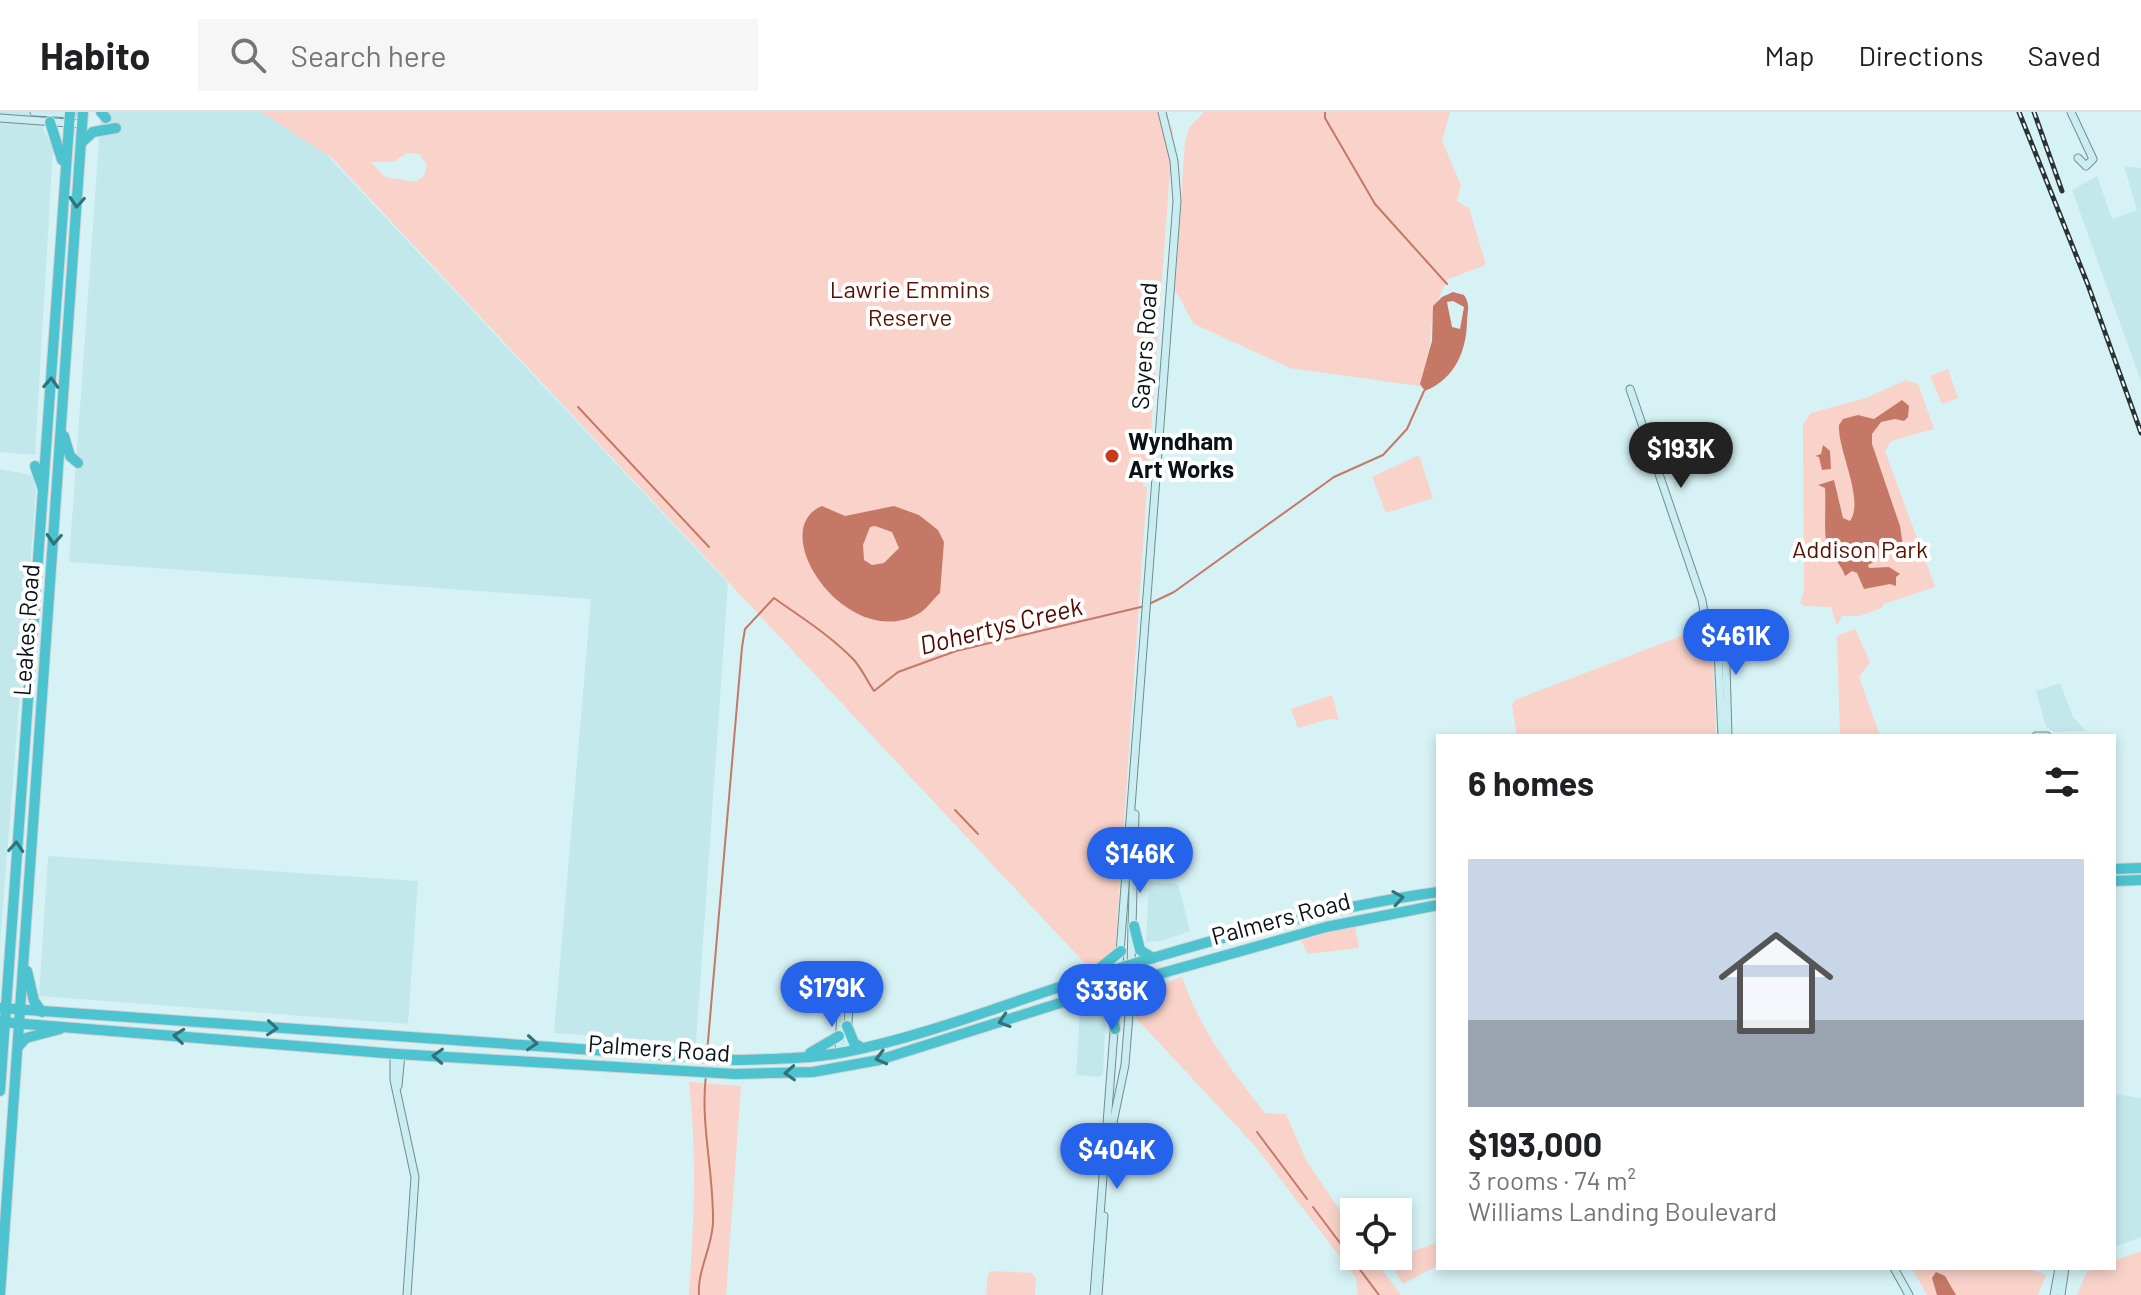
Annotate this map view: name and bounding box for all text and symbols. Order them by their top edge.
search box [198,19,758,91]
text: Habito [40,32,150,78]
icon: search [226,33,270,77]
text: Search here [290,37,446,73]
text: Map [1765,38,1814,72]
text: Directions [1858,38,1984,72]
text: Saved [2028,38,2101,72]
one-way arrow [69,196,86,209]
park label: Lawrie Emmins Reserve [830,274,990,331]
street label: Sayers Road [1125,281,1162,411]
one-way arrow [42,376,59,389]
pin: $193K [1625,422,1737,490]
place label: Wyndham Art Works [1128,426,1234,483]
text: $193K [1647,432,1715,463]
marker: Wyndham Art Works [1103,447,1121,465]
one-way arrow [45,533,62,546]
park label: Addison Park [1792,534,1928,563]
street label: Leakes Road [6,563,45,697]
water label: Dohertys Creek [916,589,1086,660]
pin: $461K [1680,609,1792,677]
text: $461K [1701,619,1771,650]
icon: filters [2040,760,2084,804]
text: 6 homes [1468,762,1594,803]
pin: $146K [1084,827,1196,895]
text: $146K [1105,837,1175,868]
one-way arrow [7,840,24,853]
street label: Palmers Road [1208,885,1353,950]
one-way arrow [1391,890,1405,907]
icon: home [1704,911,1848,1055]
pin: $179K [776,961,888,1029]
pin: $336K [1056,964,1168,1032]
text: $179K [798,971,866,1002]
text: $336K [1075,974,1149,1005]
one-way arrow [997,1012,1011,1028]
one-way arrow [266,1019,279,1036]
one-way arrow [172,1028,185,1045]
street label: Palmers Road [587,1028,731,1067]
one-way arrow [526,1034,539,1051]
one-way arrow [431,1048,444,1065]
one-way arrow [874,1049,888,1066]
one-way arrow [783,1065,796,1082]
pin: $404K [1061,1123,1173,1191]
text: $193,000 [1468,1123,1602,1164]
text: $404K [1078,1133,1156,1164]
text: 3 rooms · 74 m² [1468,1164,1636,1195]
text: Williams Landing Boulevard [1468,1195,1777,1226]
map controls [1340,1198,1412,1270]
button: locate [1340,1198,1412,1270]

